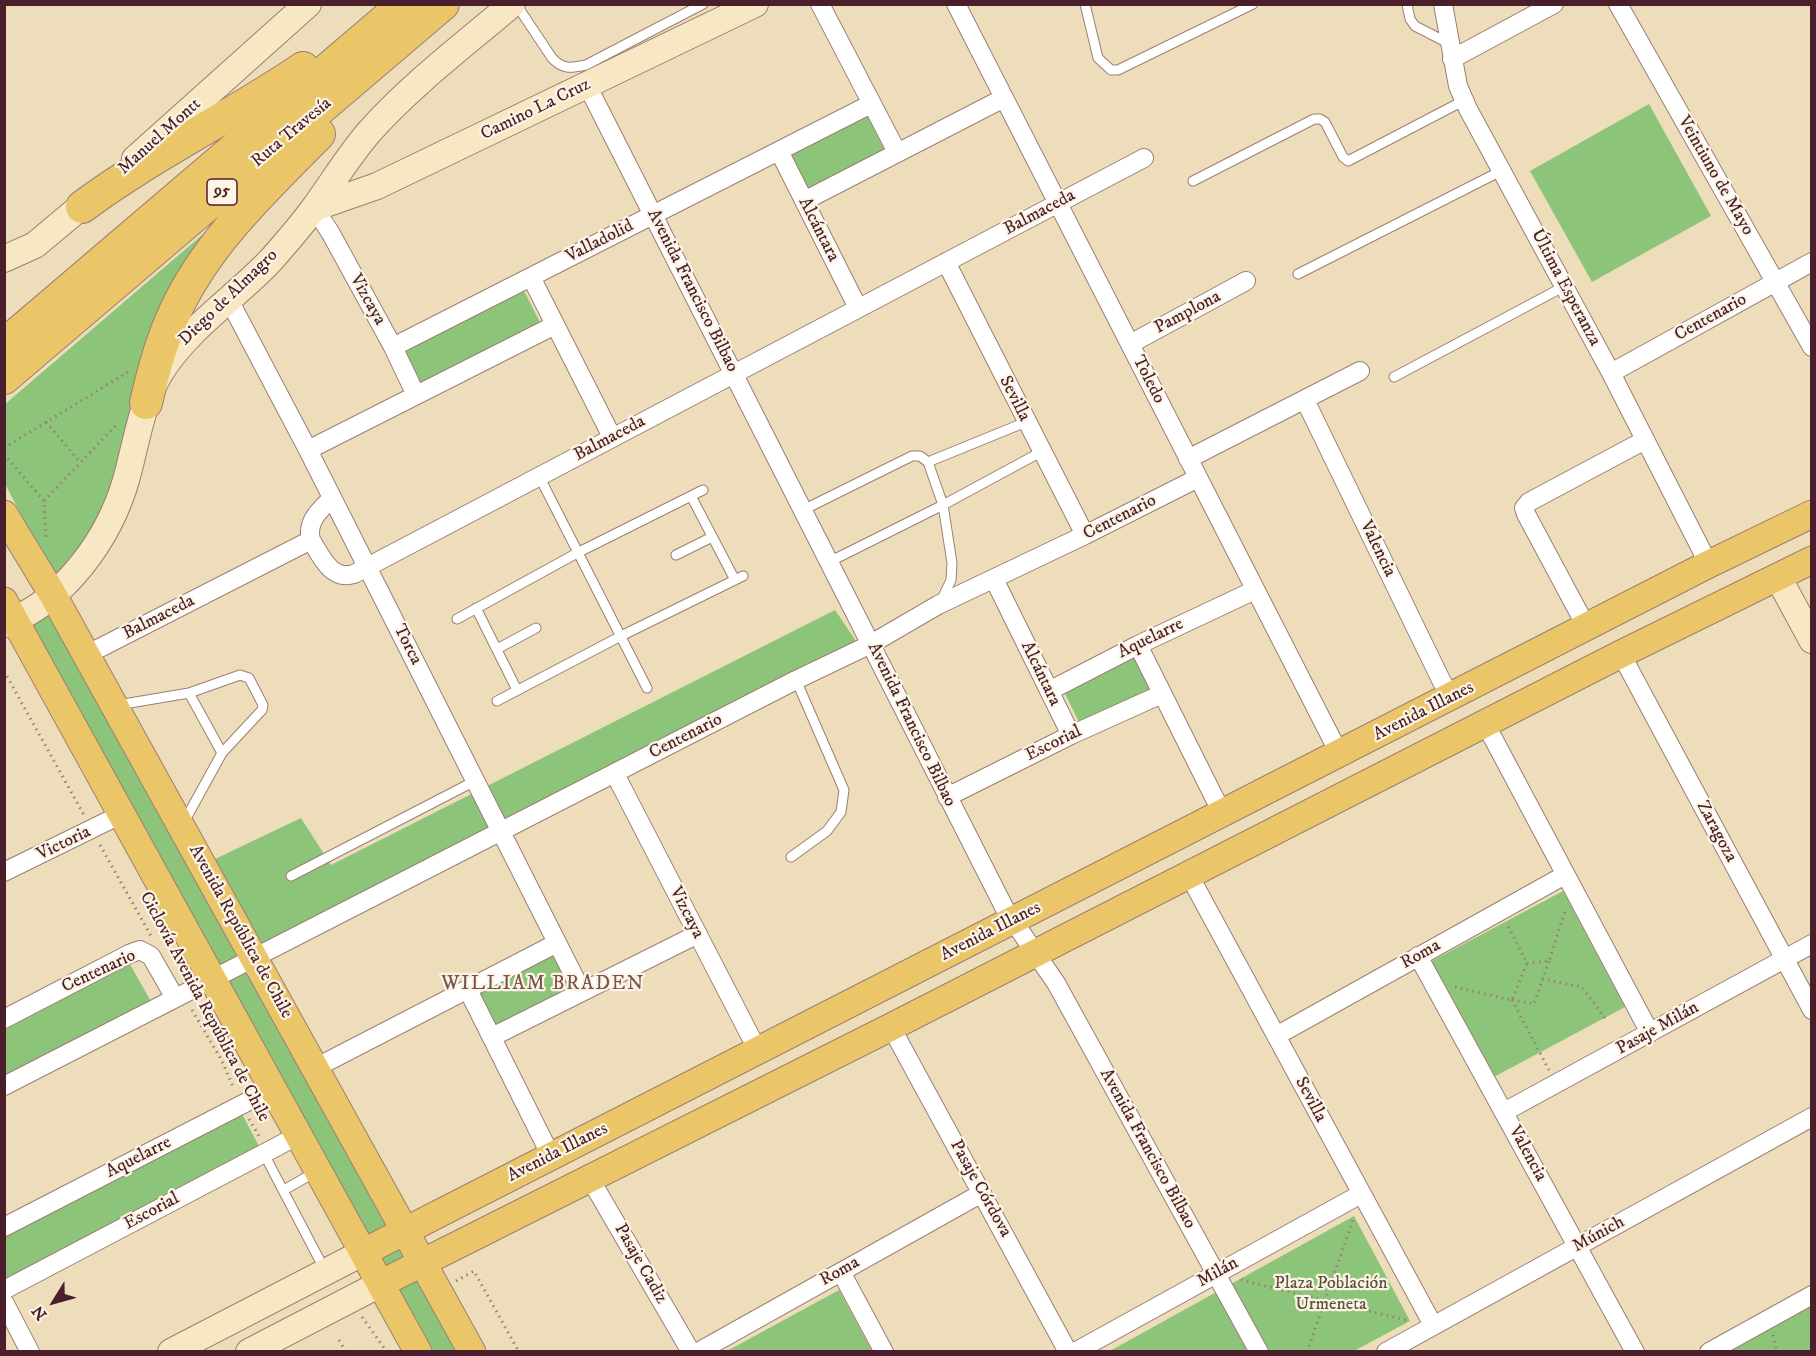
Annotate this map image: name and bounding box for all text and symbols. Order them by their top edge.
street label: Camino La Cruz [478,74,594,146]
street label: Ruta Travesía [248,93,336,173]
street label: Manuel Montt [114,94,206,180]
street label: Veintiuno de Mayo [1672,112,1758,240]
road number: 95 [207,179,237,205]
street label: Balmaceda [1001,185,1079,241]
street label: Alcántara [793,194,843,266]
street label: Avenida Francisco Bilbao [642,206,742,376]
street label: Valladolid [563,216,637,268]
street label: Última Esperanza [1525,226,1605,350]
street label: Diego de Almagro [175,245,283,351]
street label: Vizcaya [344,271,390,329]
street label: Pamplona [1151,287,1225,339]
street label: Centenario [1671,289,1751,347]
street label: Toledo [1127,352,1169,408]
street label: Sevilla [993,373,1035,425]
street label: Balmaceda [571,411,649,467]
street label: Centenario [1080,490,1160,546]
street label: Valencia [1354,517,1400,581]
street label: Balmaceda [120,591,198,645]
street label: Aquelarre [1115,614,1187,664]
street label: Torca [388,621,426,669]
street label: Alcántara [1015,638,1065,710]
street label: Avenida Francisco Bilbao [862,639,960,811]
street label: Avenida Illanes [1370,677,1478,747]
street label: Centenario [646,709,726,765]
street label: Escorial [1022,721,1086,767]
street label: Zaragoza [1691,798,1741,866]
street label: Victoria [34,822,94,866]
street label: Avenida República de Chile [183,842,297,1022]
street label: Vizcaya [664,884,708,942]
street label: Ciclovía Avenida República de Chile [134,888,274,1126]
street label: Avenida Illanes [937,897,1045,967]
street label: Roma [1397,935,1445,975]
street label: Centenario [59,945,139,999]
district label: WILLIAM BRADEN [441,973,645,997]
street label: Pasaje Milán [1613,998,1703,1060]
street label: Avenida Francisco Bilbao [1094,1065,1200,1233]
street label: Sevilla [1289,1074,1331,1126]
street label: Avenida Illanes [504,1118,612,1188]
street label: Valencia [1503,1122,1551,1186]
street label: Aquelarre [103,1132,175,1184]
street label: Pasaje Córdova [944,1137,1016,1241]
street label: Escorial [121,1188,183,1236]
street label: Múnich [1569,1212,1629,1258]
street label: Pasaje Cadiz [609,1220,671,1308]
street label: Roma [816,1252,864,1292]
street label: Milán [1194,1253,1242,1293]
north arrow [24,1272,84,1332]
park label: Plaza Población Urmeneta [1274,1273,1388,1316]
text: N [28,1302,52,1324]

